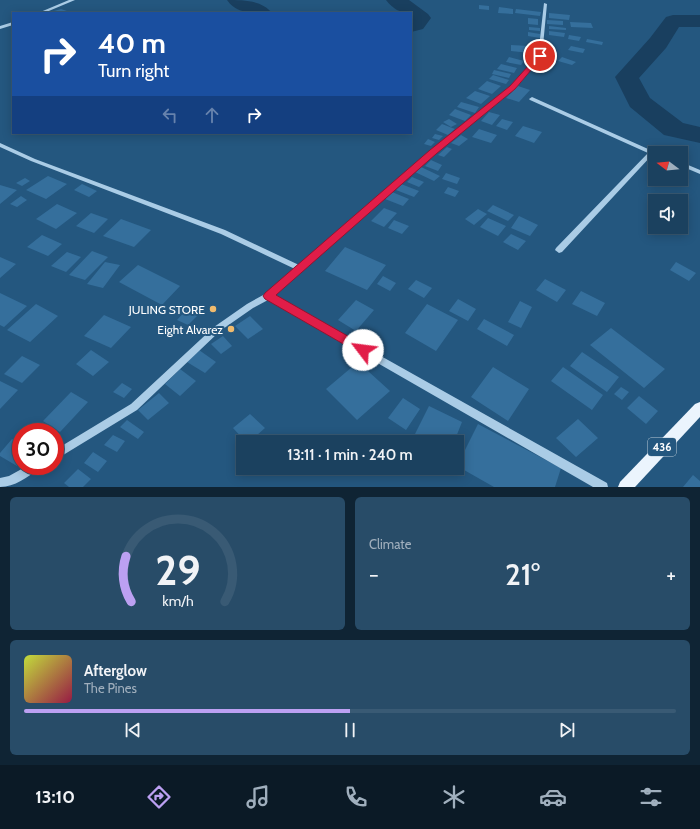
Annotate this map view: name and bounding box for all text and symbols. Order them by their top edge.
text: 40 m [98,26,166,60]
icon: right [32,28,84,80]
pin [523,39,557,73]
icon: arrive [529,45,551,67]
text: Turn right [98,60,169,82]
icon: left [159,104,181,126]
icon: ahead [201,104,223,126]
icon: right [243,104,265,126]
north arrow [648,146,688,186]
map controls [648,146,688,234]
button: sound [648,194,688,234]
place label: JULING STORE [128,302,205,317]
marker: JULING STORE [208,304,218,314]
place label: Eight Alvarez [157,322,223,337]
marker: Eight Alvarez [226,324,236,334]
position arrow [342,329,384,371]
speed limit sign: 30 [12,423,64,475]
road number: 436 [648,438,676,456]
text: 13:11 · 1 min · 240 m [287,446,413,464]
text: Climate [369,536,411,552]
text: 29 [155,544,200,594]
text: 21° [505,556,540,593]
text: − [369,561,379,588]
text: + [666,561,676,588]
text: km/h [162,591,193,609]
text: Afterglow [84,662,147,680]
text: The Pines [84,680,137,696]
icon: previous [122,719,144,741]
icon: pause [339,719,361,741]
icon: next [556,719,578,741]
icon: directions [145,783,173,811]
icon: music [244,783,272,811]
icon: phone [342,783,370,811]
icon: climate [440,783,468,811]
icon: car [539,783,567,811]
icon: filters [637,783,665,811]
text: 13:10 [35,786,75,808]

